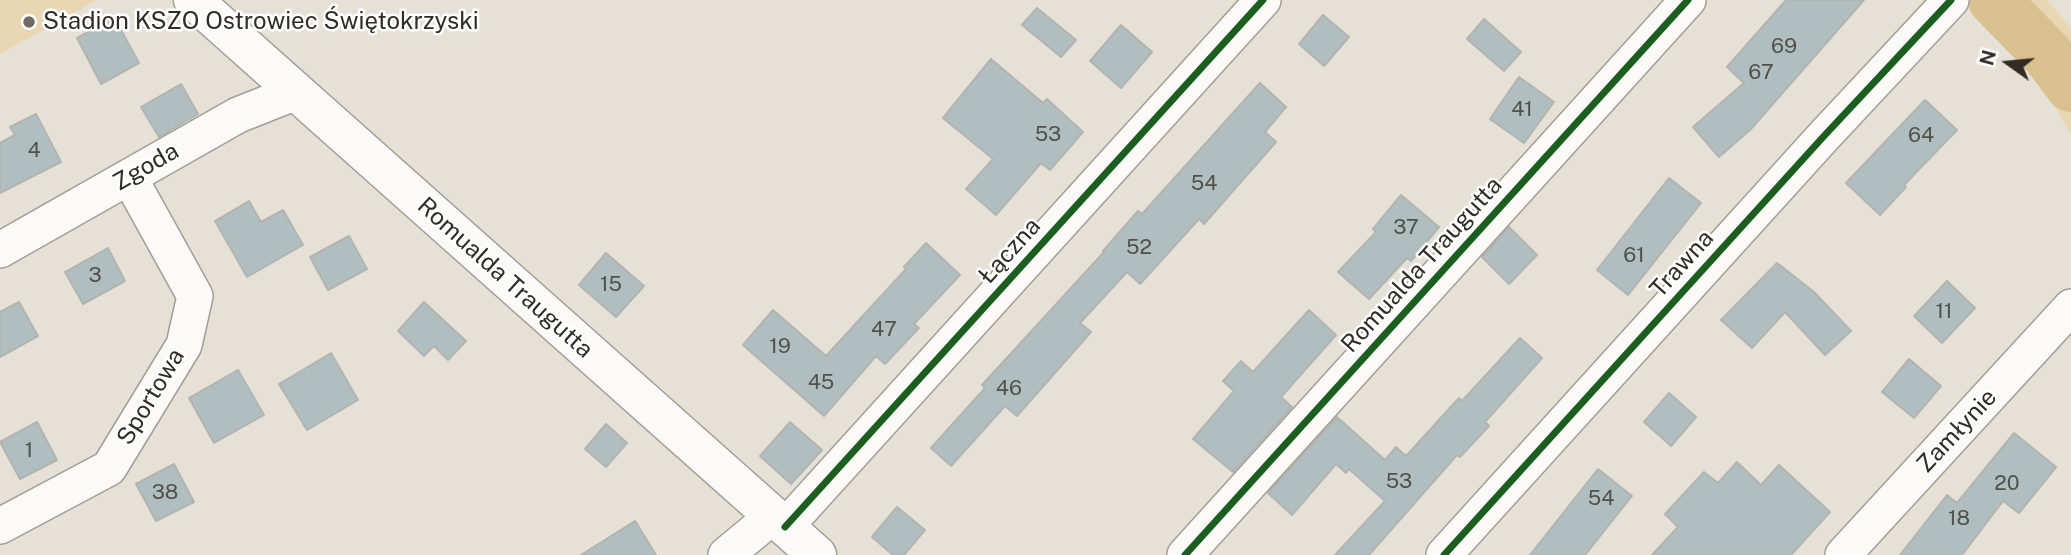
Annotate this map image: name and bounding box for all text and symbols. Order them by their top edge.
place label: Stadion KSZO Ostrowiec Świętokrzyski [43,8,479,36]
marker: Stadion KSZO Ostrowiec Świętokrzyski [21,14,37,30]
north arrow [1973,28,2043,98]
house number: 69 [1771,34,1797,60]
text: N [1975,48,2000,68]
house number: 67 [1748,60,1774,86]
house number: 41 [1511,97,1533,123]
house number: 53 [1035,122,1061,148]
house number: 64 [1908,123,1934,149]
street label: Zgoda [108,137,184,197]
house number: 4 [27,138,41,164]
house number: 54 [1191,171,1217,197]
street label: Romualda Traugutta [1336,171,1508,359]
street label: Romualda Traugutta [411,192,599,364]
street label: Łączna [973,212,1047,290]
house number: 37 [1393,215,1419,241]
street label: Trawna [1644,224,1720,304]
house number: 52 [1126,235,1152,261]
house number: 61 [1623,243,1645,269]
house number: 3 [88,263,102,289]
house number: 15 [600,272,622,298]
house number: 11 [1935,299,1953,325]
house number: 47 [871,317,897,343]
house number: 19 [769,334,791,360]
street label: Sportowa [111,344,191,450]
house number: 45 [808,370,834,396]
house number: 46 [996,376,1022,402]
street label: Zamłynie [1911,383,2003,479]
house number: 1 [25,438,33,464]
house number: 53 [1386,469,1412,495]
house number: 20 [1994,471,2020,497]
house number: 38 [152,480,178,506]
house number: 54 [1588,486,1614,512]
house number: 18 [1948,506,1970,532]

